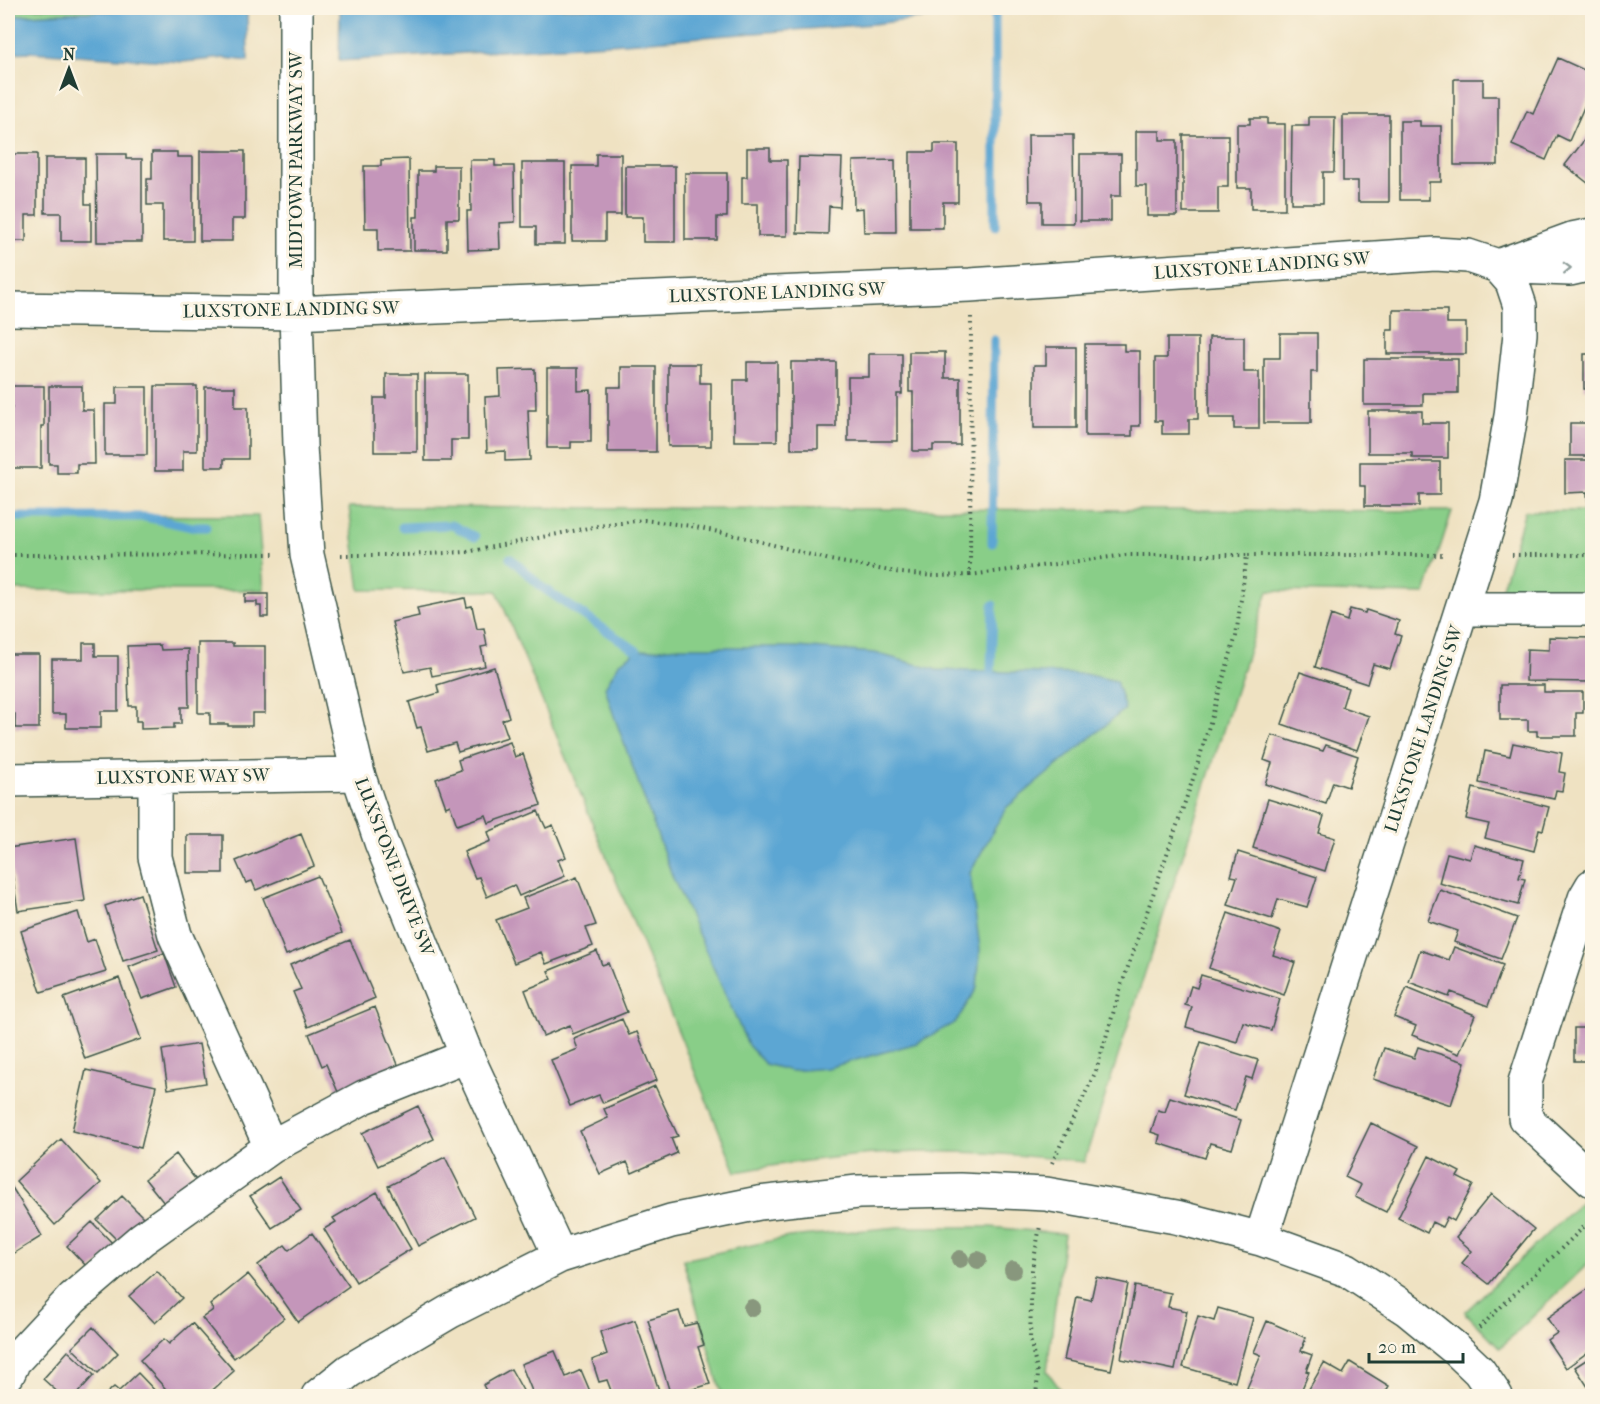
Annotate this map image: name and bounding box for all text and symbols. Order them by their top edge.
north arrow [39,39,99,99]
text: N [63,45,76,64]
street label: MIDTOWN PARKWAY SW [286,50,307,268]
street label: LUXSTONE LANDING SW [1153,248,1372,284]
one-way arrow [1562,261,1571,274]
street label: LUXSTONE LANDING SW [668,279,887,307]
street label: LUXSTONE LANDING SW [183,298,401,322]
street label: LUXSTONE LANDING SW [1381,621,1468,835]
street label: LUXSTONE WAY SW [96,765,271,789]
street label: LUXSTONE DRIVE SW [350,775,438,961]
scale bar [1369,1326,1464,1364]
text: 20 m [1378,1337,1416,1358]

